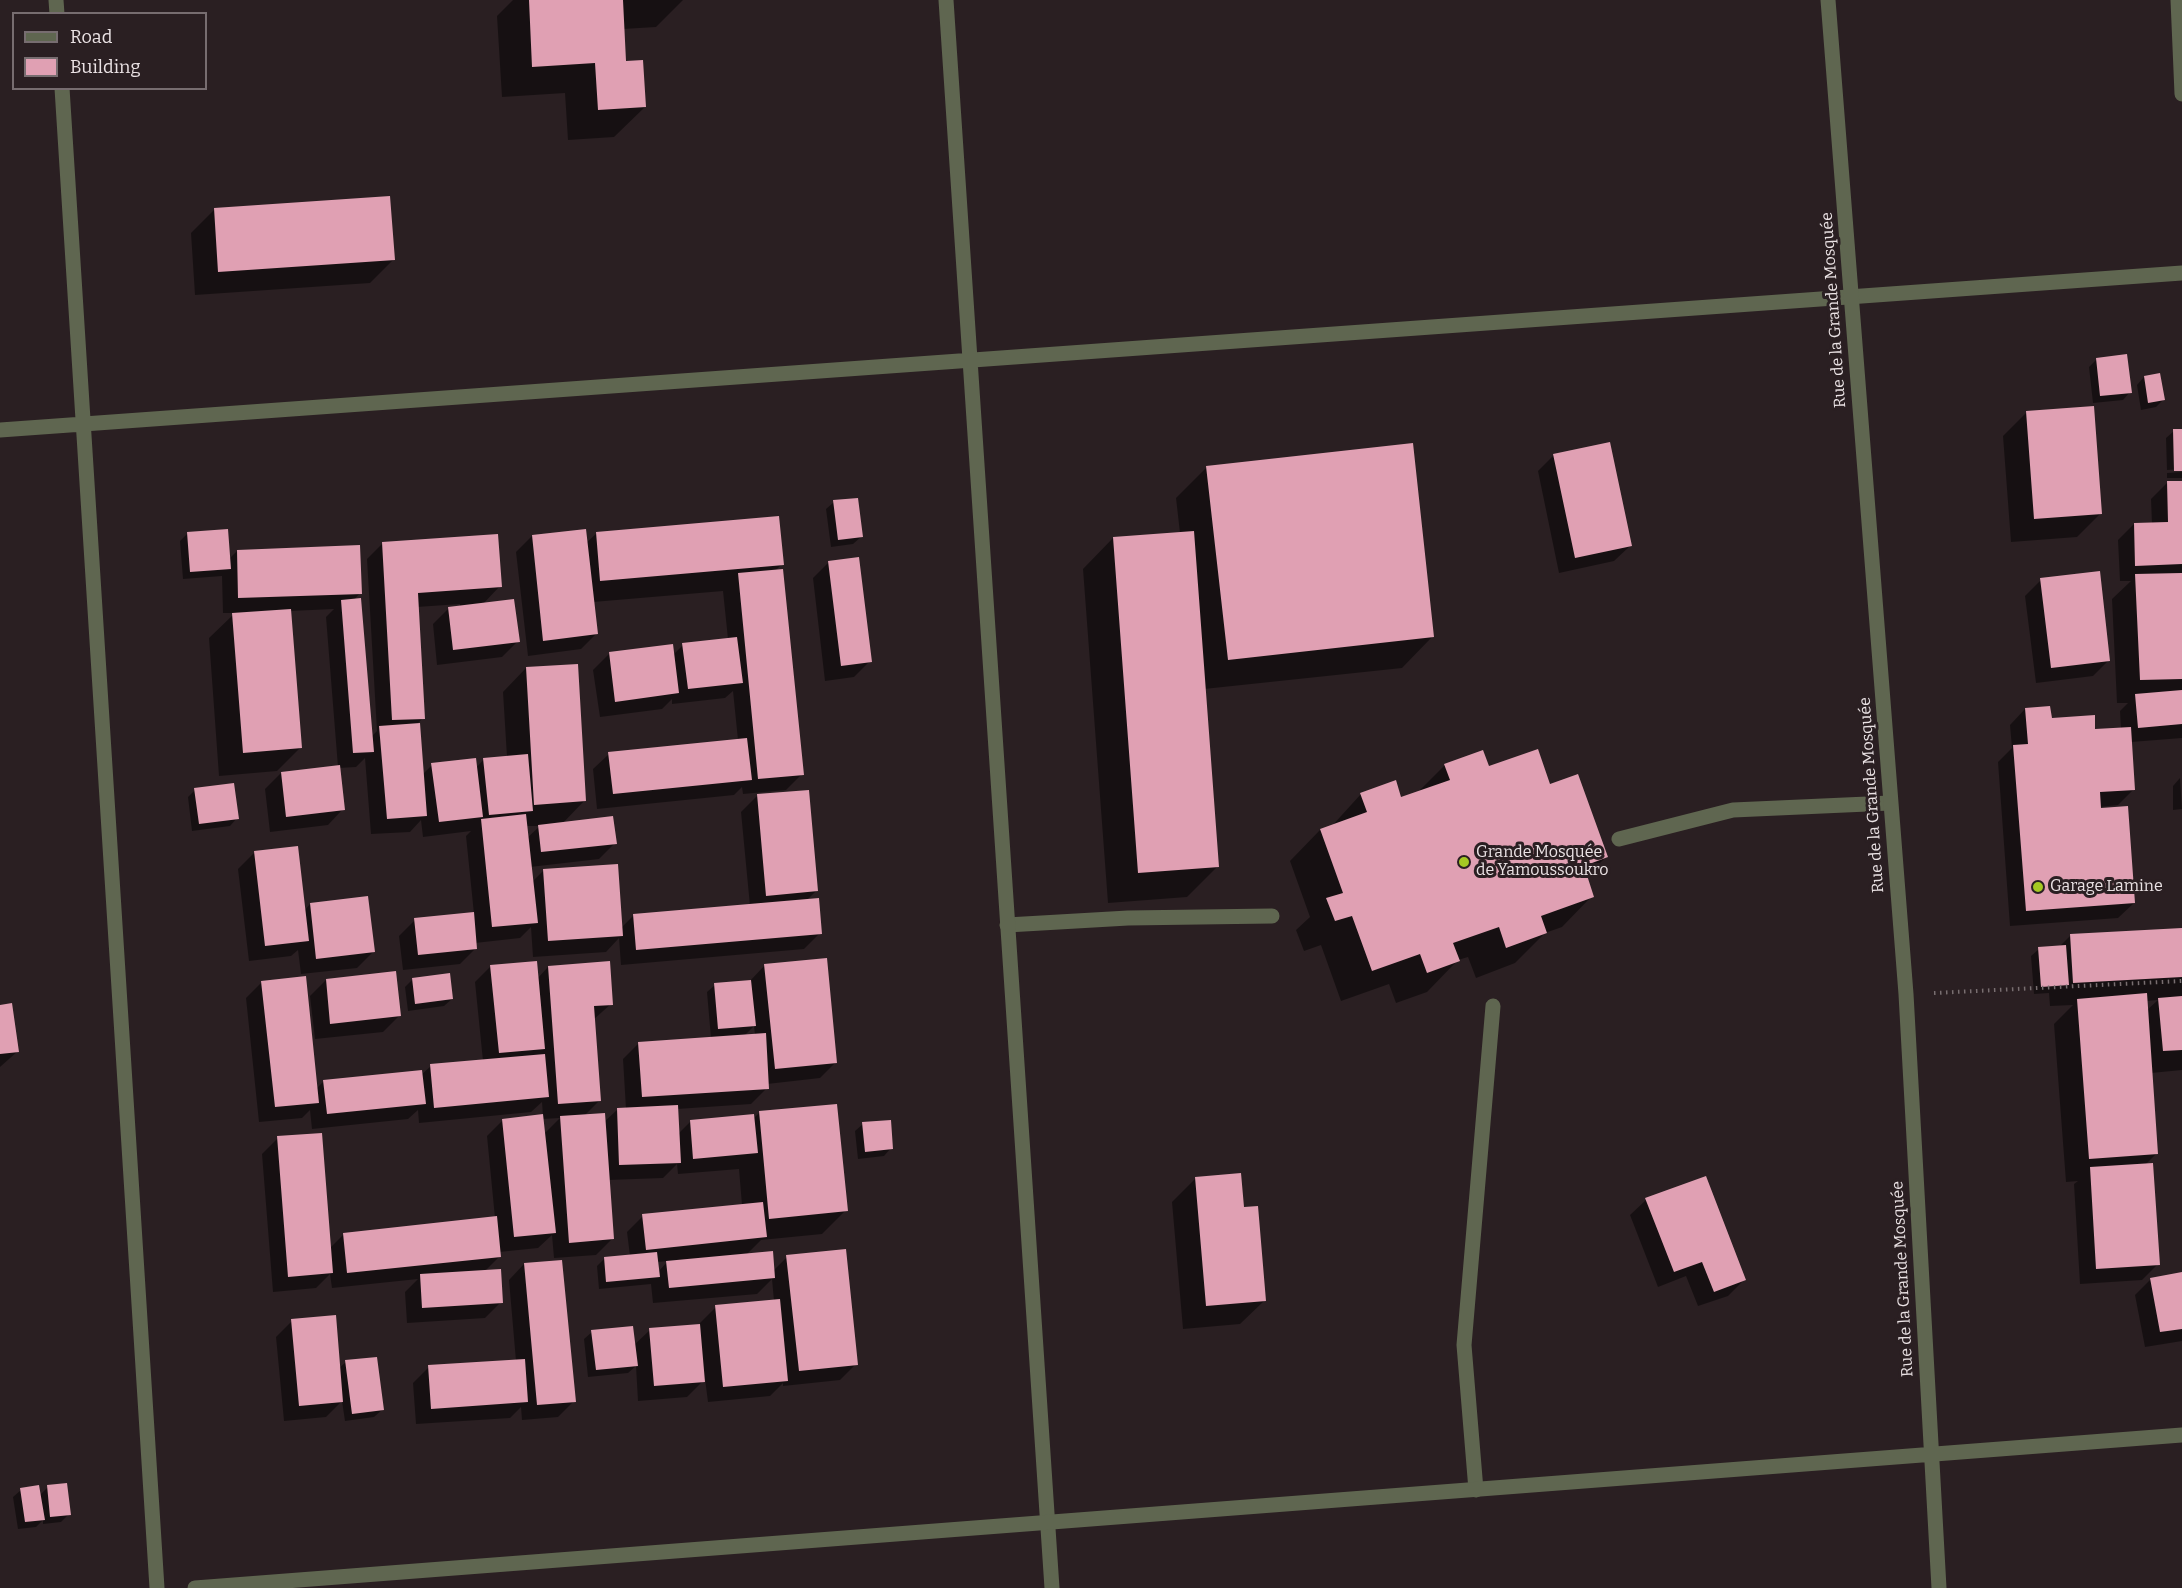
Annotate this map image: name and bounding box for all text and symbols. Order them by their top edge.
legend [12,12,207,90]
text: Road [70,26,112,48]
text: Building [70,56,141,78]
street label: Rue de la Grande Mosquée [1818,212,1850,408]
street label: Rue de la Grande Mosquée [1856,697,1888,893]
place label: Grande Mosquée de Yamoussoukro [1476,843,1609,881]
marker: Grande Mosquée de Yamoussoukro [1457,855,1471,869]
place label: Garage Lamine [2050,877,2163,897]
marker: Garage Lamine [2031,880,2045,894]
street label: Rue de la Grande Mosquée [1888,1181,1918,1377]

